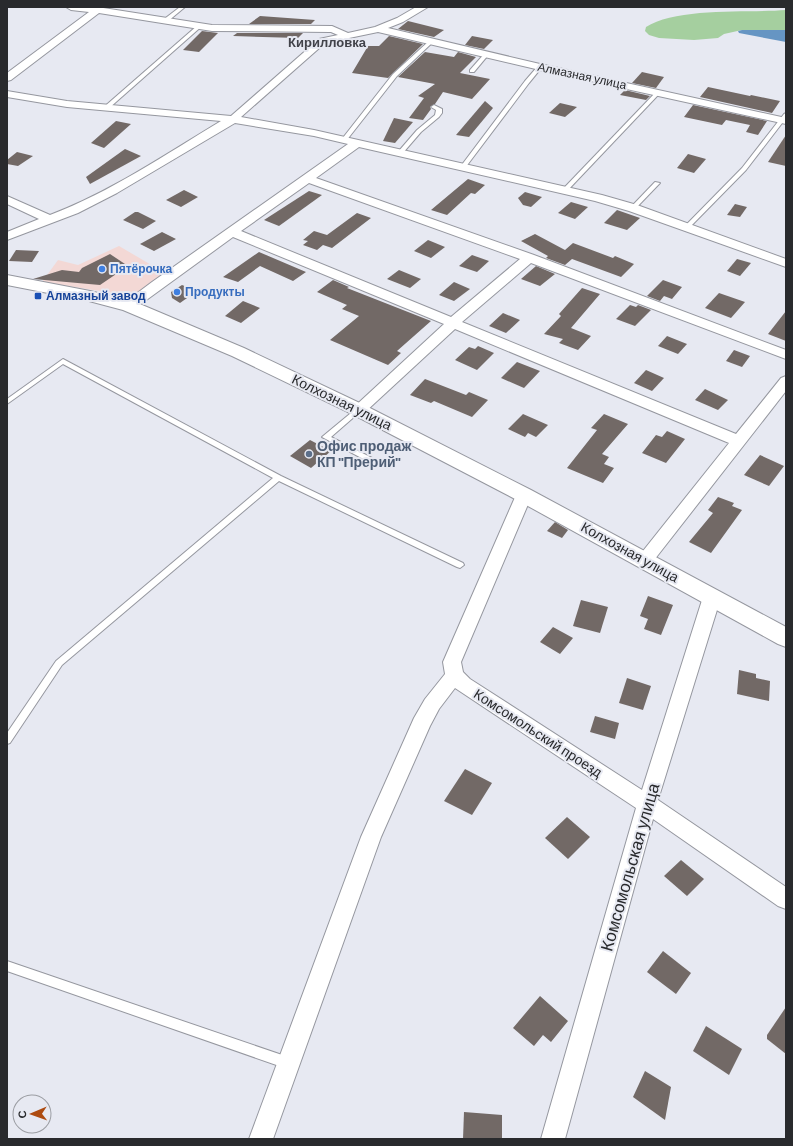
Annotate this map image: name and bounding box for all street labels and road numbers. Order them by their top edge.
street label: Алмазная улица [536,59,628,92]
street label: Колхозная улица [289,370,395,433]
street label: Колхозная улица [578,518,682,586]
street label: Комсомольский проезд [471,685,606,780]
street label: Комсомольская улица [595,780,663,953]

